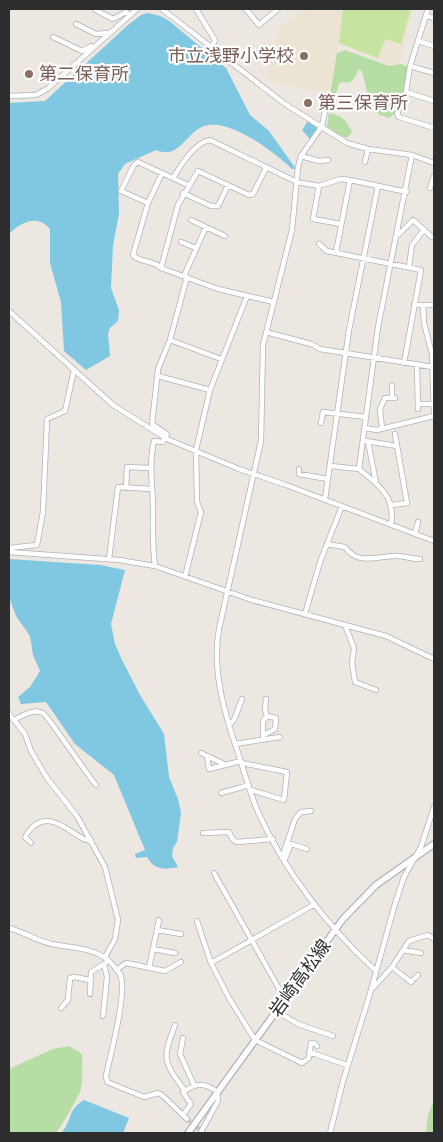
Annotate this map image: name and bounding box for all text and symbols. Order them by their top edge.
place label: 市立浅野小学校 [168,44,294,67]
marker: 市立浅野小学校 [298,50,310,62]
place label: 第二保育所 [39,62,129,85]
marker: 第二保育所 [23,68,35,80]
place label: 第三保育所 [318,91,408,114]
marker: 第三保育所 [302,97,314,109]
street label: 岩崎高松線 [264,935,335,1021]

